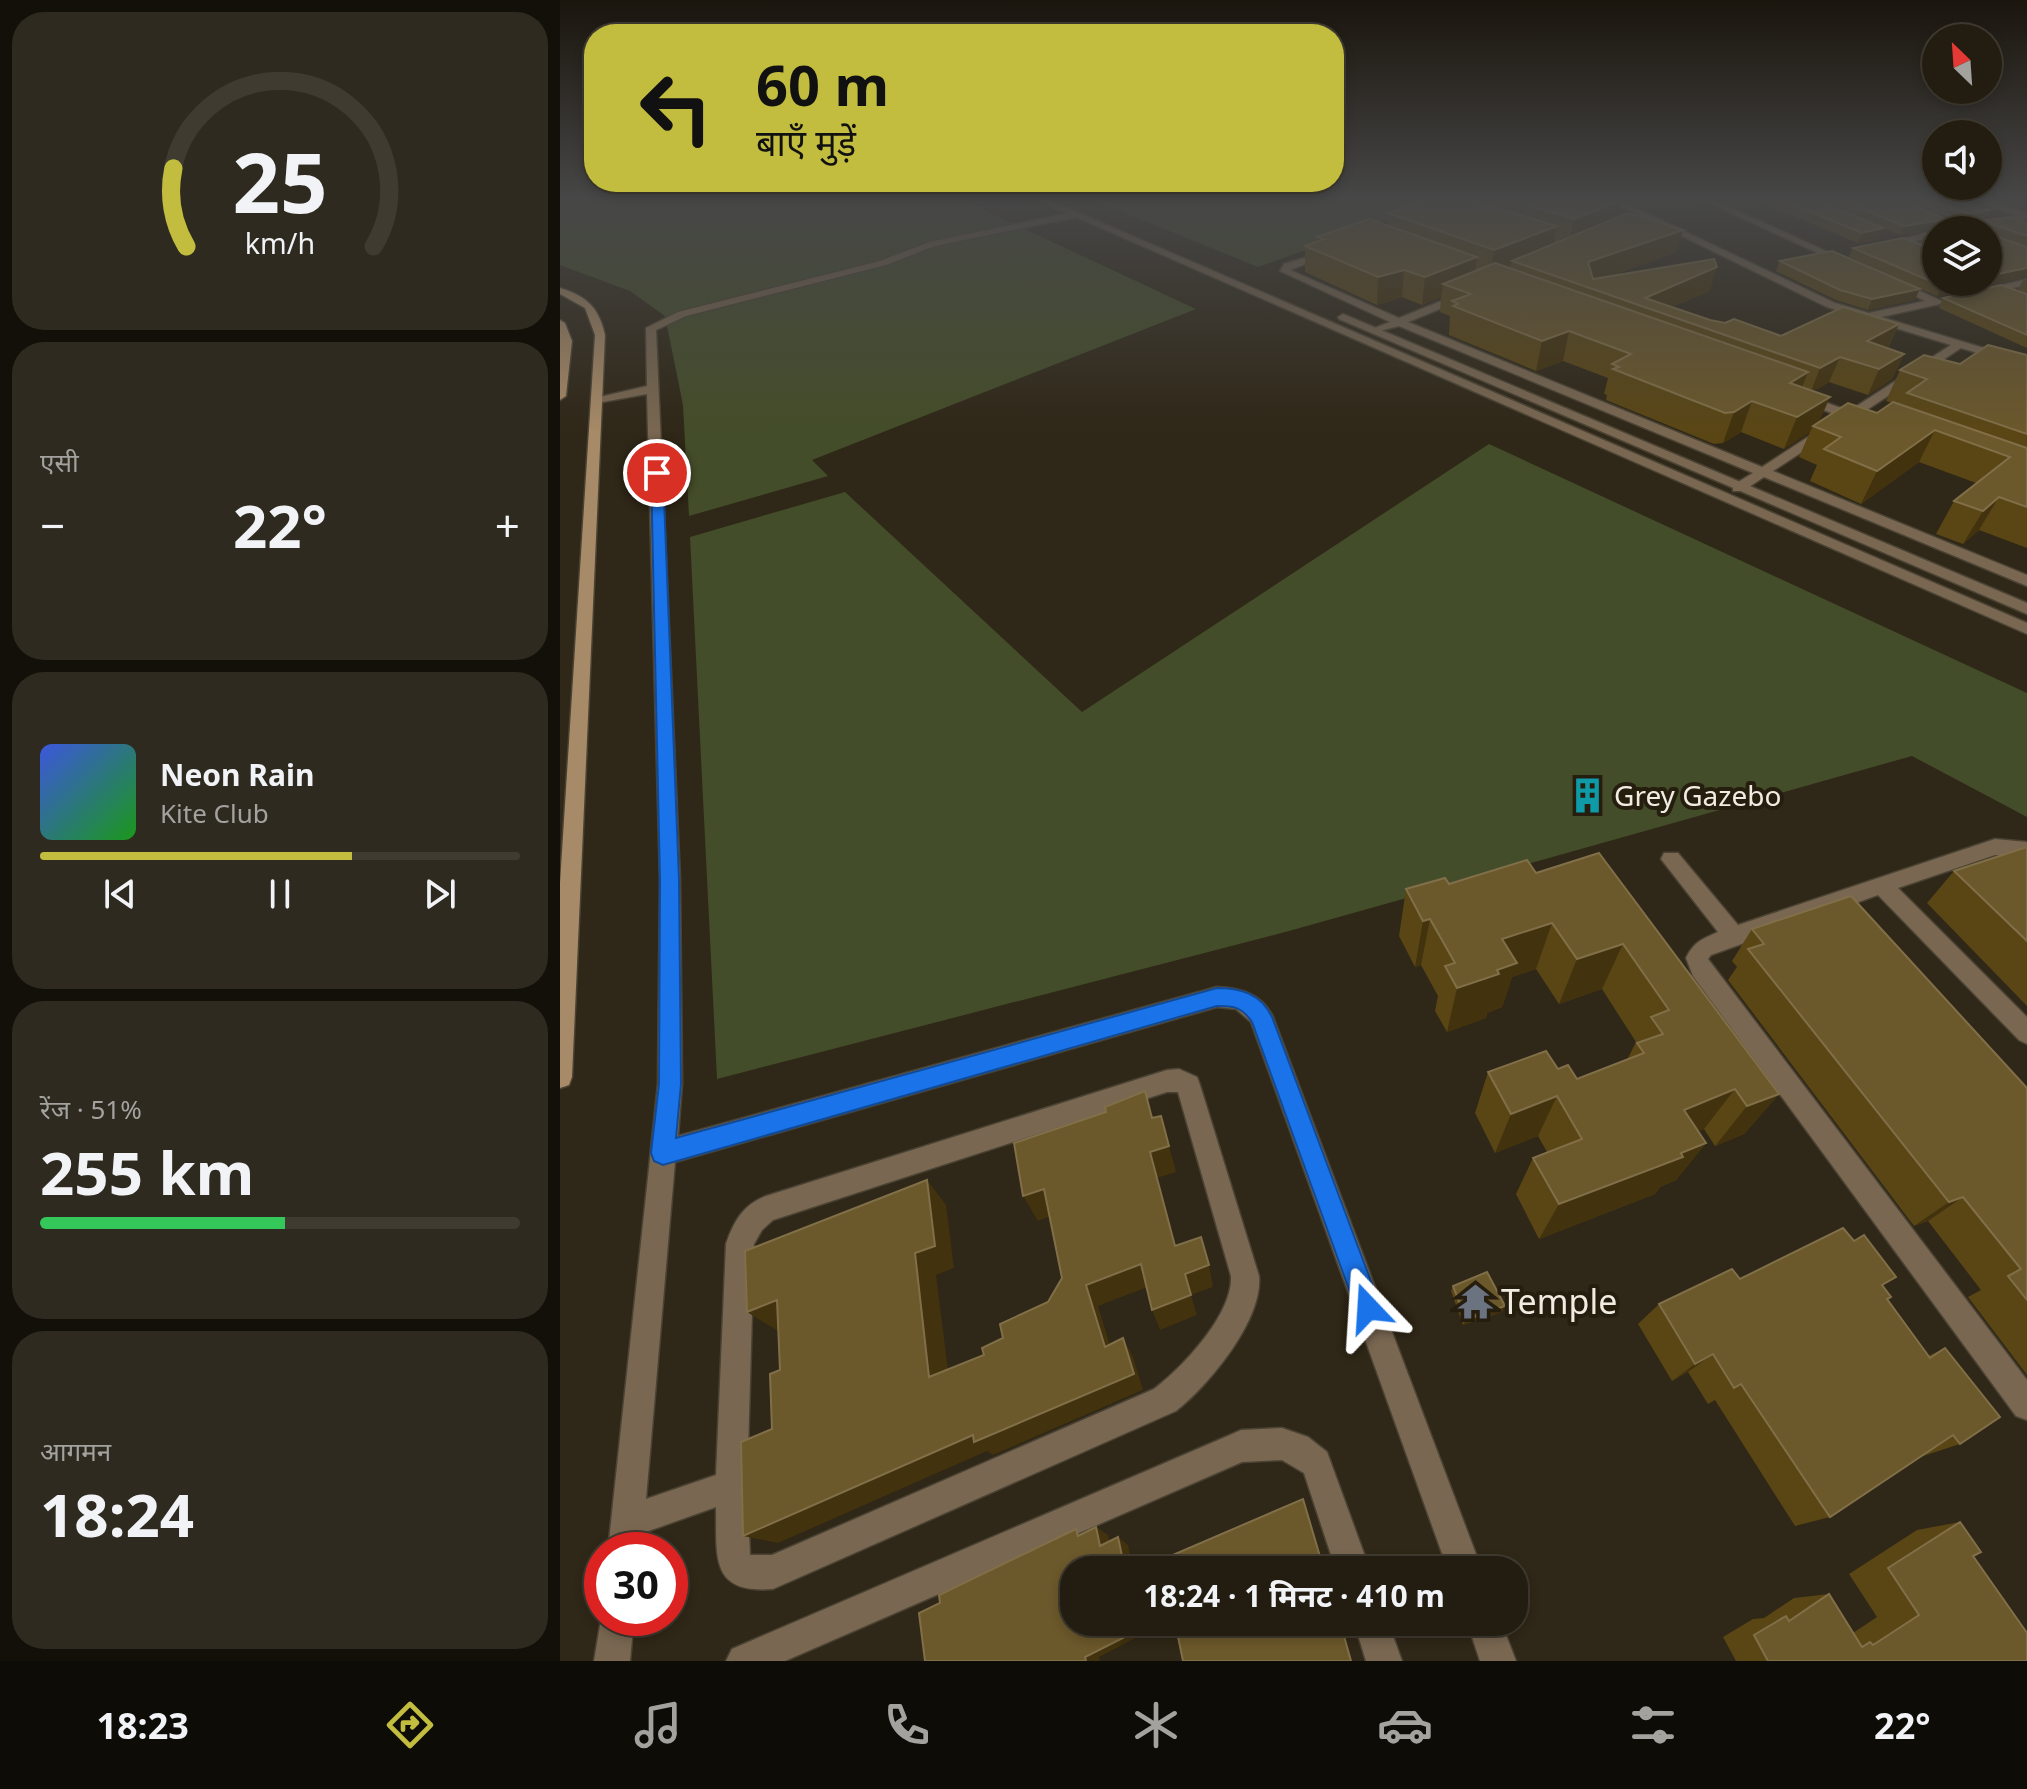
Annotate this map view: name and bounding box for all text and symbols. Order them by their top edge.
north arrow [1922,24,2002,104]
map controls [1922,24,2002,296]
text: 60 m [756,46,889,122]
icon: left [624,56,728,160]
text: बाएँ मुड़ें [756,118,856,167]
button: sound [1922,120,2002,200]
text: 25 [232,123,328,236]
button: layers [1922,216,2002,296]
text: km/h [245,223,315,262]
pin [623,439,691,507]
text: एसी [40,444,79,480]
icon: arrive [635,451,679,495]
text: 22° [233,484,327,566]
text: − [40,495,65,555]
text: + [495,495,520,555]
text: Neon Rain [160,754,314,795]
building icon: Grey Gazebo [1569,776,1607,814]
place label: Grey Gazebo [1614,776,1781,814]
text: Kite Club [160,795,269,831]
icon: previous [98,872,142,916]
icon: pause [258,872,302,916]
icon: next [418,872,462,916]
text: रेंज · 51% [40,1091,142,1127]
text: 255 km [40,1131,254,1213]
position arrow [1326,1266,1410,1350]
place label: Temple [1501,1278,1617,1324]
temple icon: Temple [1456,1282,1494,1320]
text: आगमन [40,1433,111,1469]
text: 18:24 [40,1473,194,1555]
speed limit sign: 30 [584,1532,688,1636]
text: 18:24 · 1 मिनट · 410 m [1143,1575,1445,1616]
icon: directions [382,1697,438,1753]
icon: music [630,1697,686,1753]
icon: phone [879,1697,935,1753]
icon: climate [1128,1697,1184,1753]
icon: car [1377,1697,1433,1753]
icon: filters [1625,1697,1681,1753]
text: 18:23 [96,1701,189,1750]
text: 22° [1874,1701,1931,1750]

